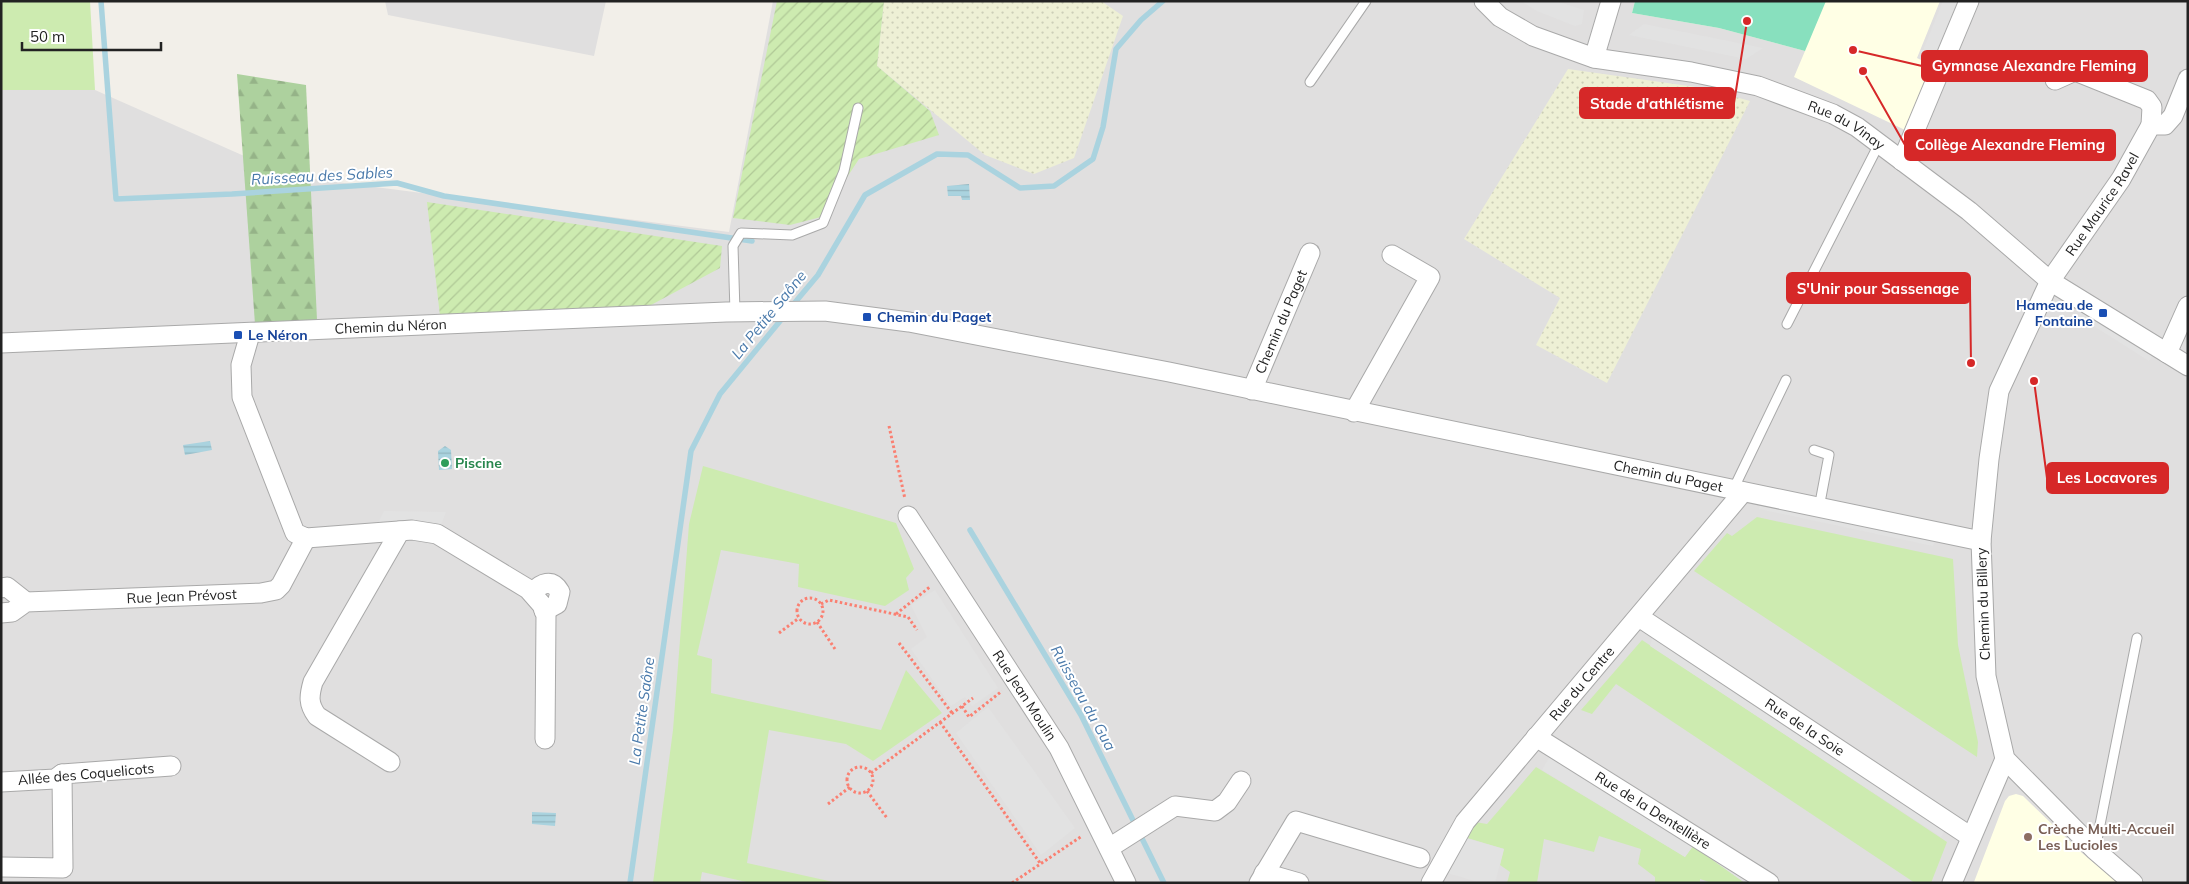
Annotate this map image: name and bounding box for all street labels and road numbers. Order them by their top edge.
street label: Rue du Vinay [1805,96,1889,154]
street label: Rue Maurice Ravel [2061,149,2143,259]
street label: Chemin du Paget [1251,267,1311,377]
street label: Chemin du Néron [334,315,447,338]
street label: Chemin du Paget [1612,456,1725,496]
street label: Chemin du Billery [1972,547,1994,661]
street label: Rue Jean Prévost [126,585,237,607]
street label: Rue du Centre [1545,643,1618,724]
street label: Rue Jean Moulin [989,647,1061,744]
street label: Rue de la Soie [1762,694,1848,760]
street label: Allée des Coquelicots [17,759,155,789]
street label: Rue de la Dentellière [1592,767,1714,853]

